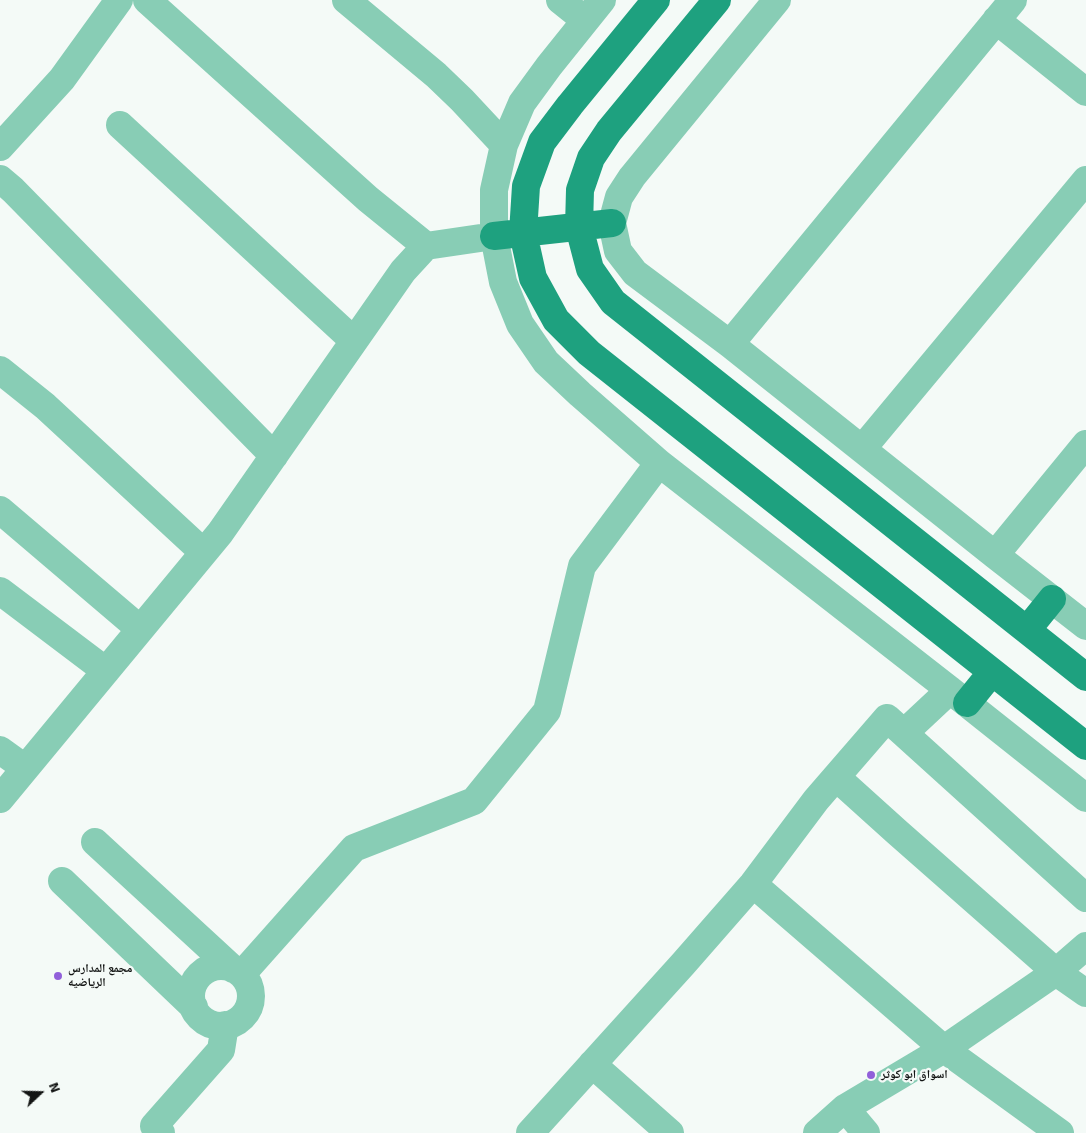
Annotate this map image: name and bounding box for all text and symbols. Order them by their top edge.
place label: مجمع المدارس الرياضيه [68,962,132,990]
marker: مجمع المدارس الرياضيه [52,970,64,982]
north arrow [15,1068,65,1118]
place label: اسواق ابو كوثر [881,1068,948,1082]
marker: اسواق ابو كوثر [865,1069,877,1081]
text: N [45,1080,64,1095]

